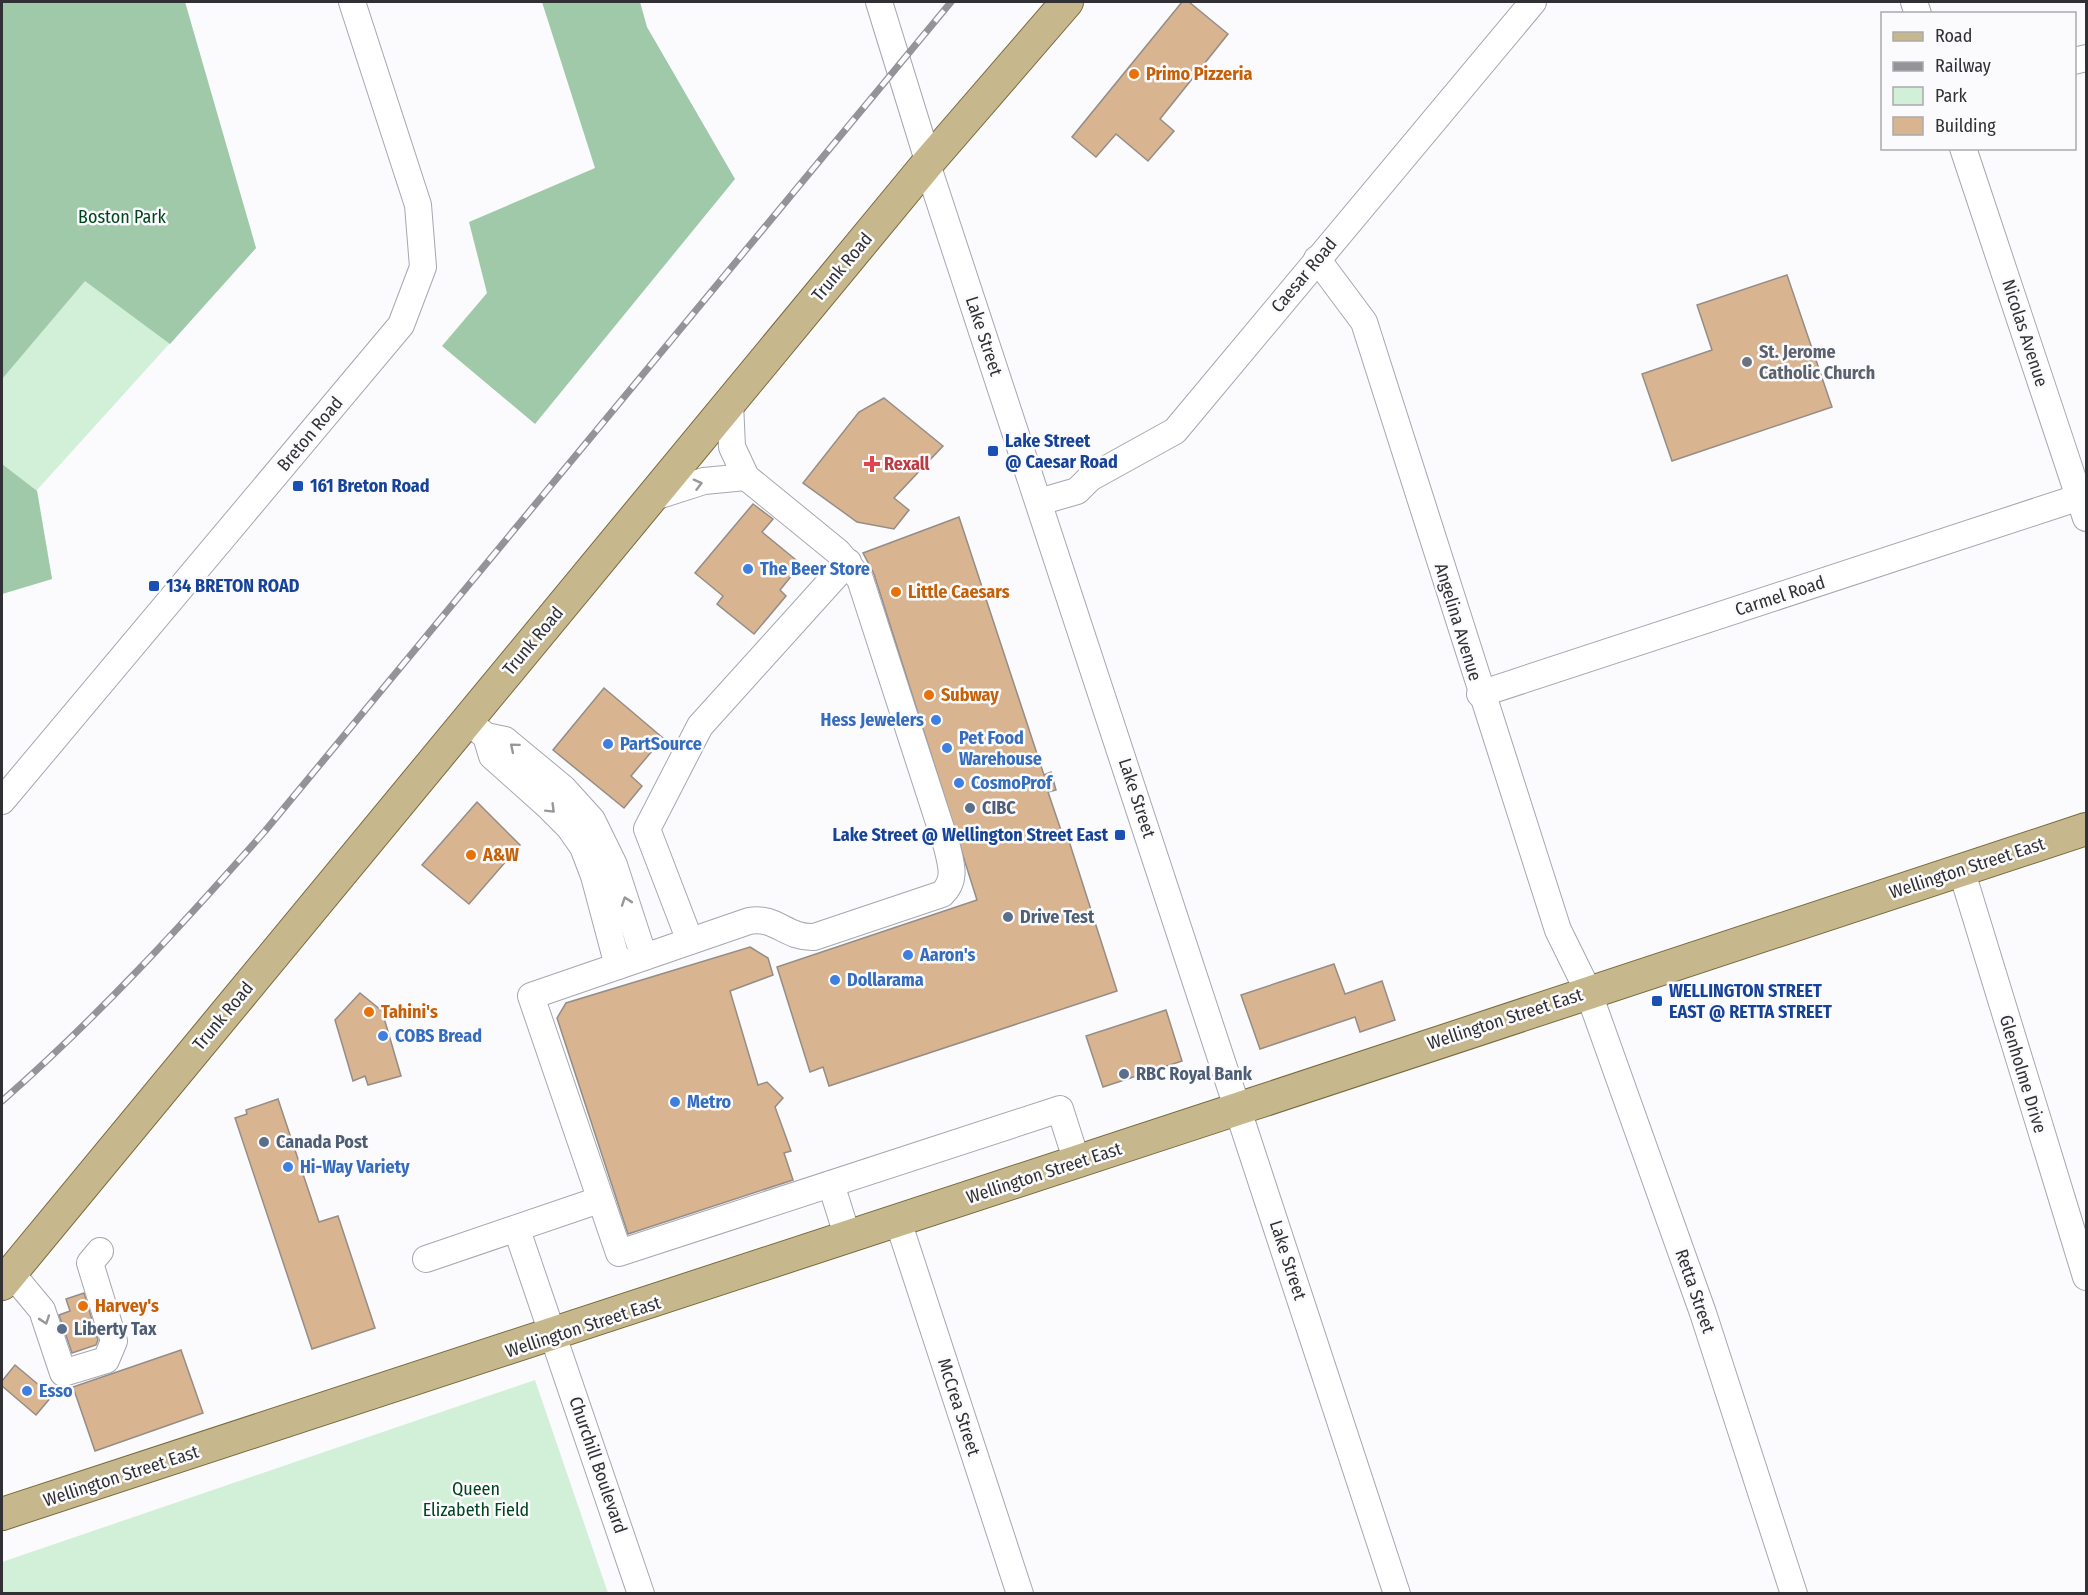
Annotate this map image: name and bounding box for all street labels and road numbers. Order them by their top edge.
street label: Trunk Road [807,228,877,306]
street label: Caesar Road [1266,233,1342,317]
street label: Nicolas Avenue [1997,277,2053,390]
street label: Lake Street [961,293,1007,379]
street label: Breton Road [272,392,348,476]
street label: Angelina Avenue [1430,560,1486,684]
street label: Carmel Road [1732,571,1828,621]
street label: Trunk Road [498,602,568,680]
street label: Lake Street [1114,755,1160,841]
street label: Wellington Street East [1887,832,2048,903]
street label: Trunk Road [188,977,258,1055]
street label: Wellington Street East [1425,983,1586,1054]
street label: Glenholme Drive [1995,1012,2051,1136]
street label: Wellington Street East [964,1137,1125,1208]
street label: Lake Street [1265,1217,1311,1303]
street label: Retta Street [1670,1246,1720,1336]
street label: Wellington Street East [503,1291,664,1362]
street label: McCrea Street [933,1355,985,1459]
street label: Churchill Boulevard [564,1394,632,1536]
street label: Wellington Street East [41,1440,202,1511]

